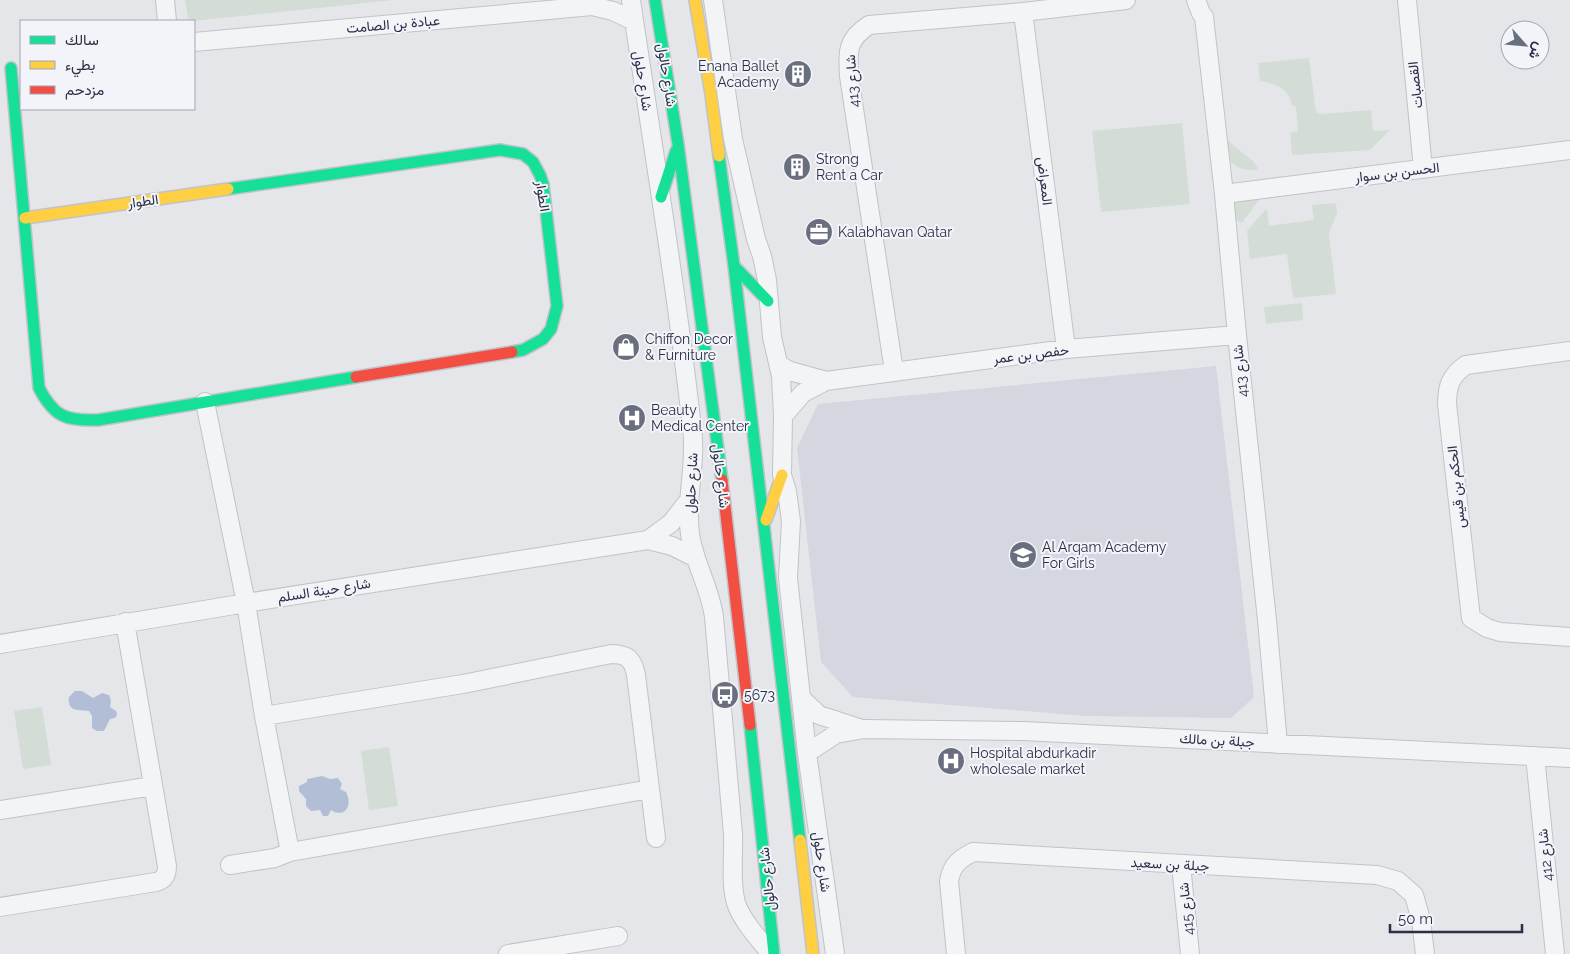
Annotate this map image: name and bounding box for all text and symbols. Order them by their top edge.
street label: عبادة بن الصامت [346,12,441,37]
legend [20,20,195,110]
north arrow [1500,20,1550,70]
text: سالك [65,31,99,49]
text: ش [1525,39,1548,62]
street label: شارع حالول [651,42,680,108]
street label: شارع حلول [627,50,656,113]
street label: شارع 413 [842,54,865,108]
text: بطيء [65,56,95,78]
place label: Enana Ballet Academy [698,58,779,90]
building icon: Enana Ballet Academy [783,59,813,89]
street label: القصبات [1405,61,1426,109]
text: مزدحم [65,81,104,100]
place label: Strong Rent a Car [816,151,883,183]
building icon: Strong Rent a Car [782,152,812,182]
street label: المعراض [1033,156,1056,206]
street label: الحسن بن سوار [1353,159,1440,186]
street label: الطوار [532,178,553,213]
street label: الطوار [126,191,160,212]
office icon: Kalabhavan Qatar [804,217,834,247]
place label: Kalabhavan Qatar [838,224,952,240]
place label: Chiffon Decor & Furniture [645,331,733,363]
shop icon: Chiffon Decor & Furniture [611,332,641,362]
street label: حفص بن عمر [991,341,1070,368]
street label: شارع 413 [1229,344,1254,398]
place label: Beauty Medical Center [651,402,749,434]
hospital icon: Beauty Medical Center [617,403,647,433]
street label: شارع حالول [706,443,733,509]
street label: الحكم بن قيس [1444,445,1469,529]
street label: شارع حلول [681,452,704,514]
place label: Al Arqam Academy For Girls [1042,539,1167,571]
school or university icon: Al Arqam Academy For Girls [1008,540,1038,570]
street label: شارع حينة السلم [276,575,372,608]
bus stop icon: 5673 [710,680,740,710]
place label: 5673 [744,687,775,703]
street label: جبلة بن مالك [1179,730,1255,751]
place label: Hospital abdurkadir wholesale market [970,745,1096,777]
hospital icon: Hospital abdurkadir wholesale market [936,746,966,776]
street label: شارع 412 [1534,828,1559,882]
street label: شارع حلول [807,831,834,894]
street label: شارع حالول [756,846,781,912]
street label: جبلة بن سعيد [1130,854,1210,875]
street label: شارع 415 [1175,881,1200,936]
scale bar [1390,902,1522,934]
text: 50 m [1398,910,1433,928]

